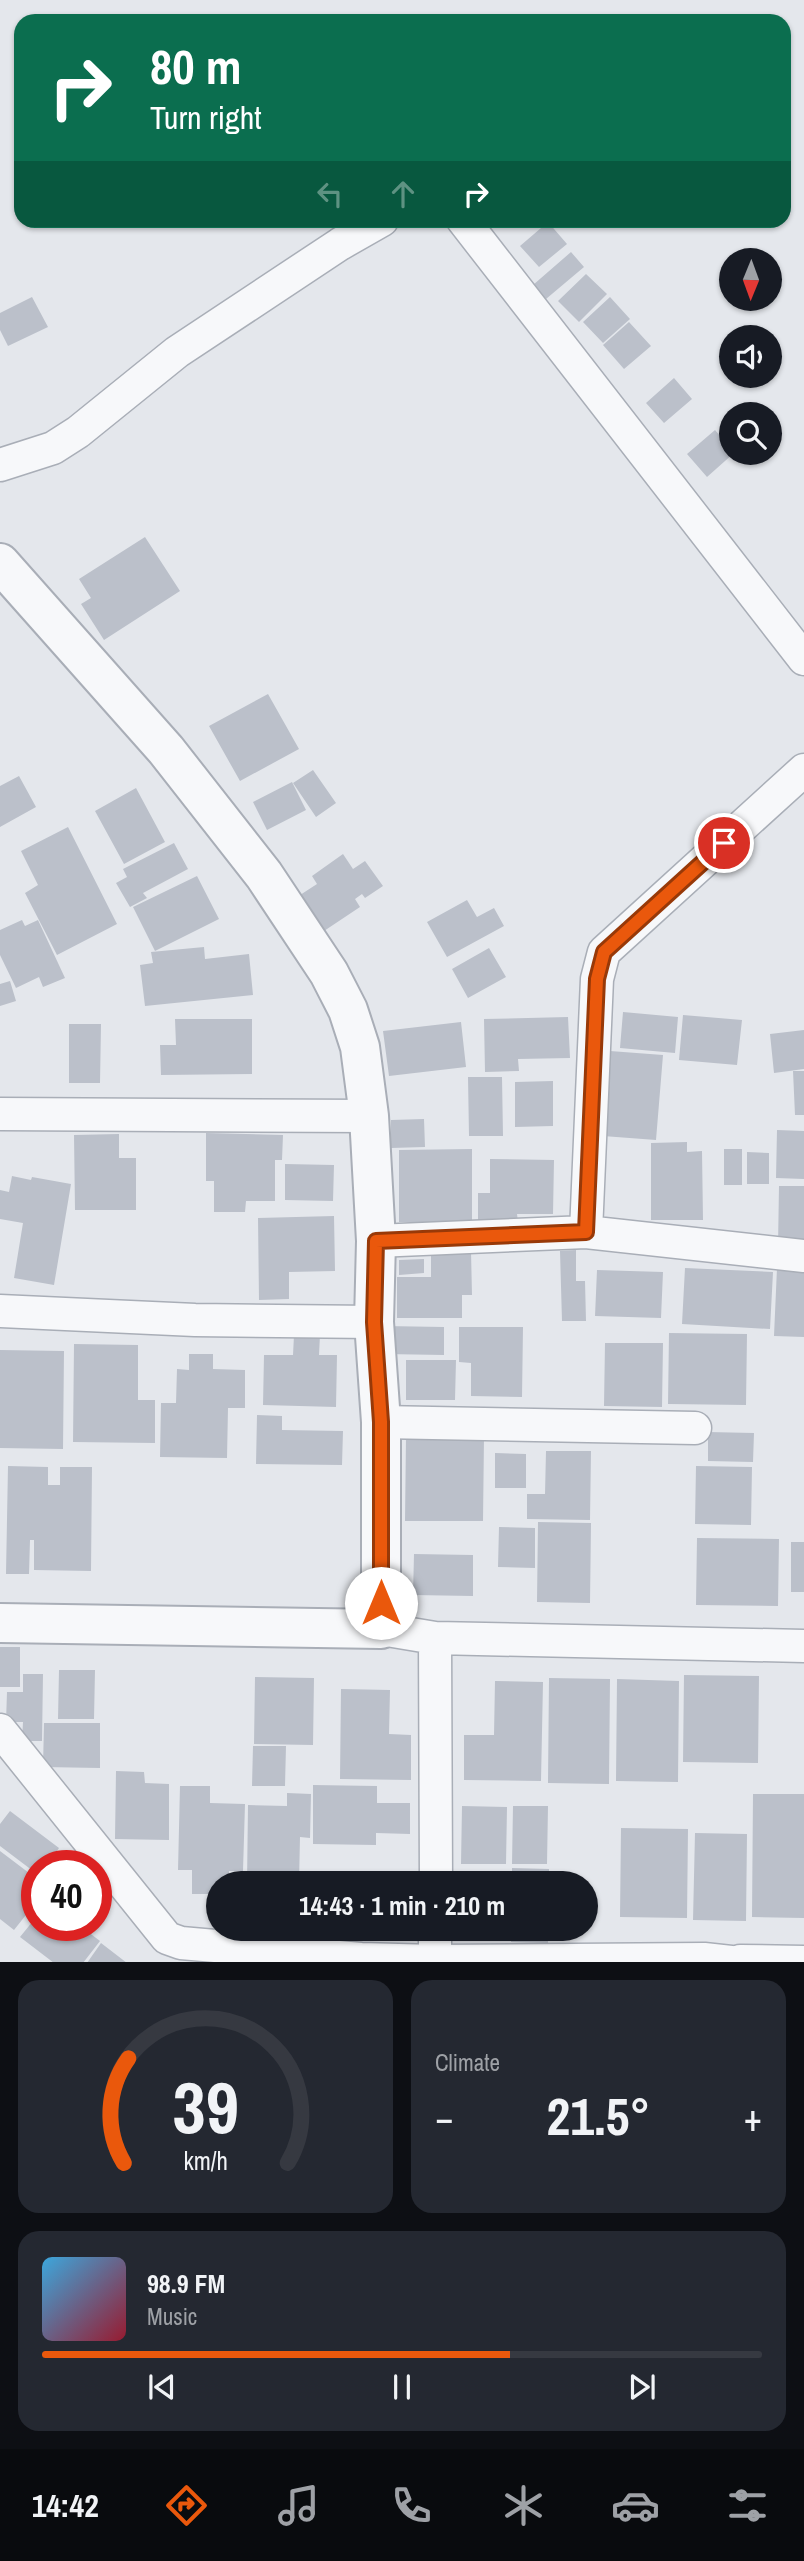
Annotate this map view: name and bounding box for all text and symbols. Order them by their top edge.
text: 80 m [150,33,242,99]
icon: right [35,42,126,133]
text: Turn right [150,96,262,139]
icon: left [311,175,349,213]
icon: ahead [384,175,422,213]
icon: right [457,175,495,213]
north arrow [719,248,782,312]
map controls [719,248,782,465]
button: sound [719,325,782,388]
button: search [719,402,782,465]
pin [694,813,754,873]
icon: arrive [705,824,743,862]
position arrow [344,1566,418,1640]
speed limit sign: 40 [21,1850,112,1941]
text: 14:43 · 1 min · 210 m [299,1888,505,1923]
text: Climate [435,2047,500,2078]
text: 39 [172,2058,239,2156]
text: 21.5° [547,2081,650,2151]
text: − [435,2092,453,2143]
text: + [744,2092,762,2143]
text: km/h [183,2143,228,2177]
text: 98.9 FM [147,2266,225,2301]
text: Music [147,2301,197,2332]
icon: previous [143,2368,181,2406]
icon: pause [383,2368,421,2406]
icon: next [623,2368,661,2406]
icon: directions [162,2481,211,2530]
icon: music [274,2481,323,2530]
icon: phone [387,2481,436,2530]
icon: climate [499,2481,548,2530]
icon: car [611,2481,660,2530]
icon: filters [723,2481,772,2530]
text: 14:42 [32,2484,99,2527]

